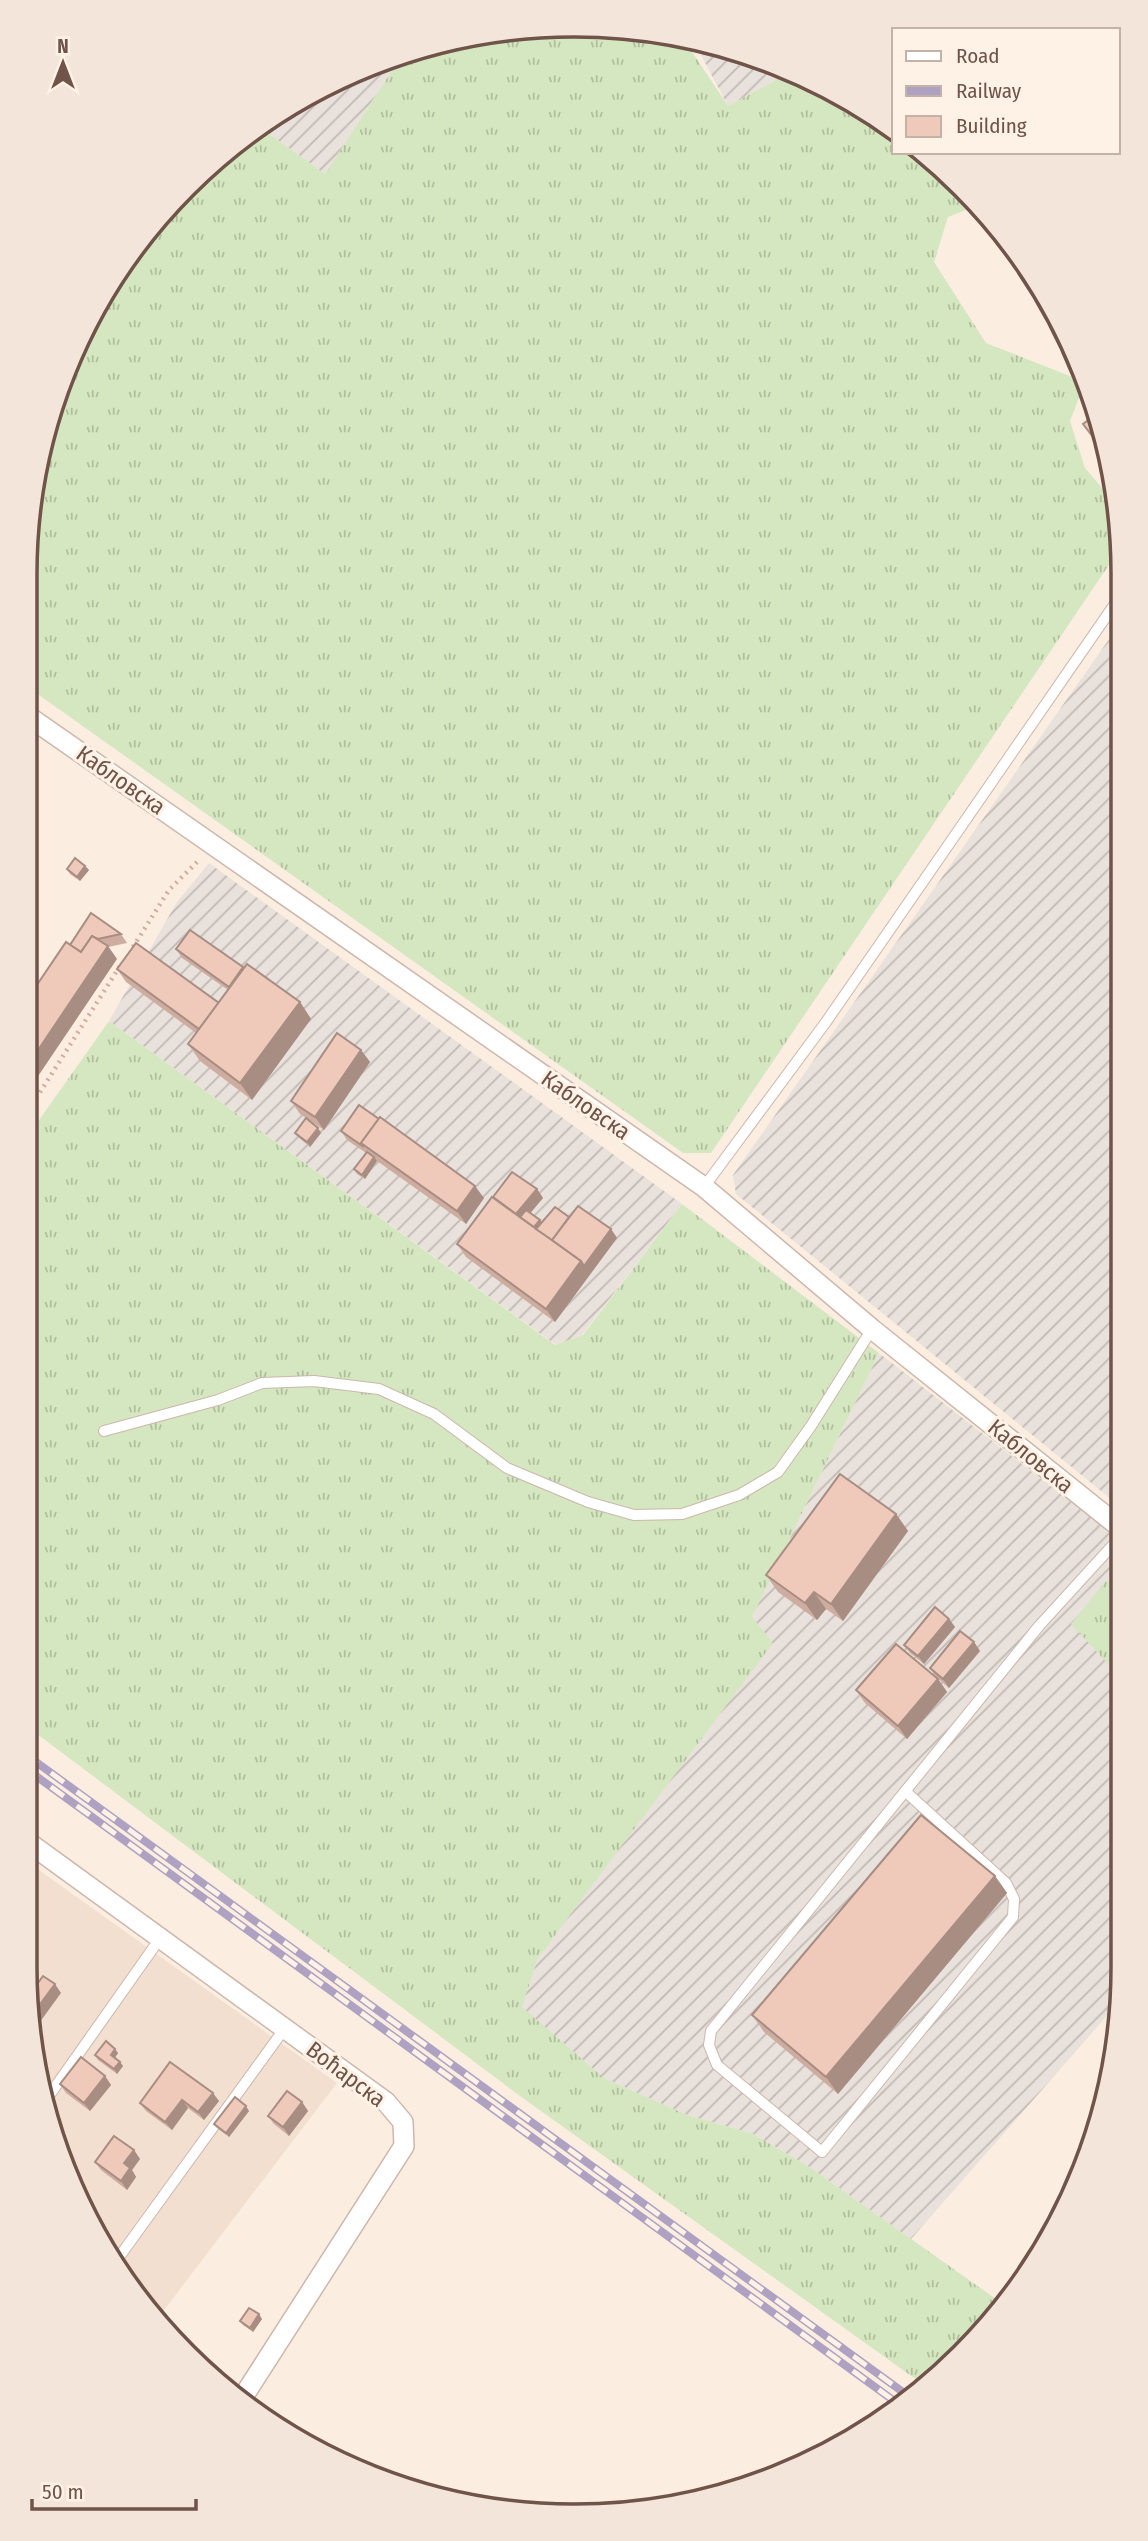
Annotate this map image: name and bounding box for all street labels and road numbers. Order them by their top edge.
street label: Кабловска [71,739,171,821]
street label: Кабловска [536,1064,636,1146]
street label: Кабловска [983,1413,1079,1499]
street label: Воћарска [301,2035,391,2113]

